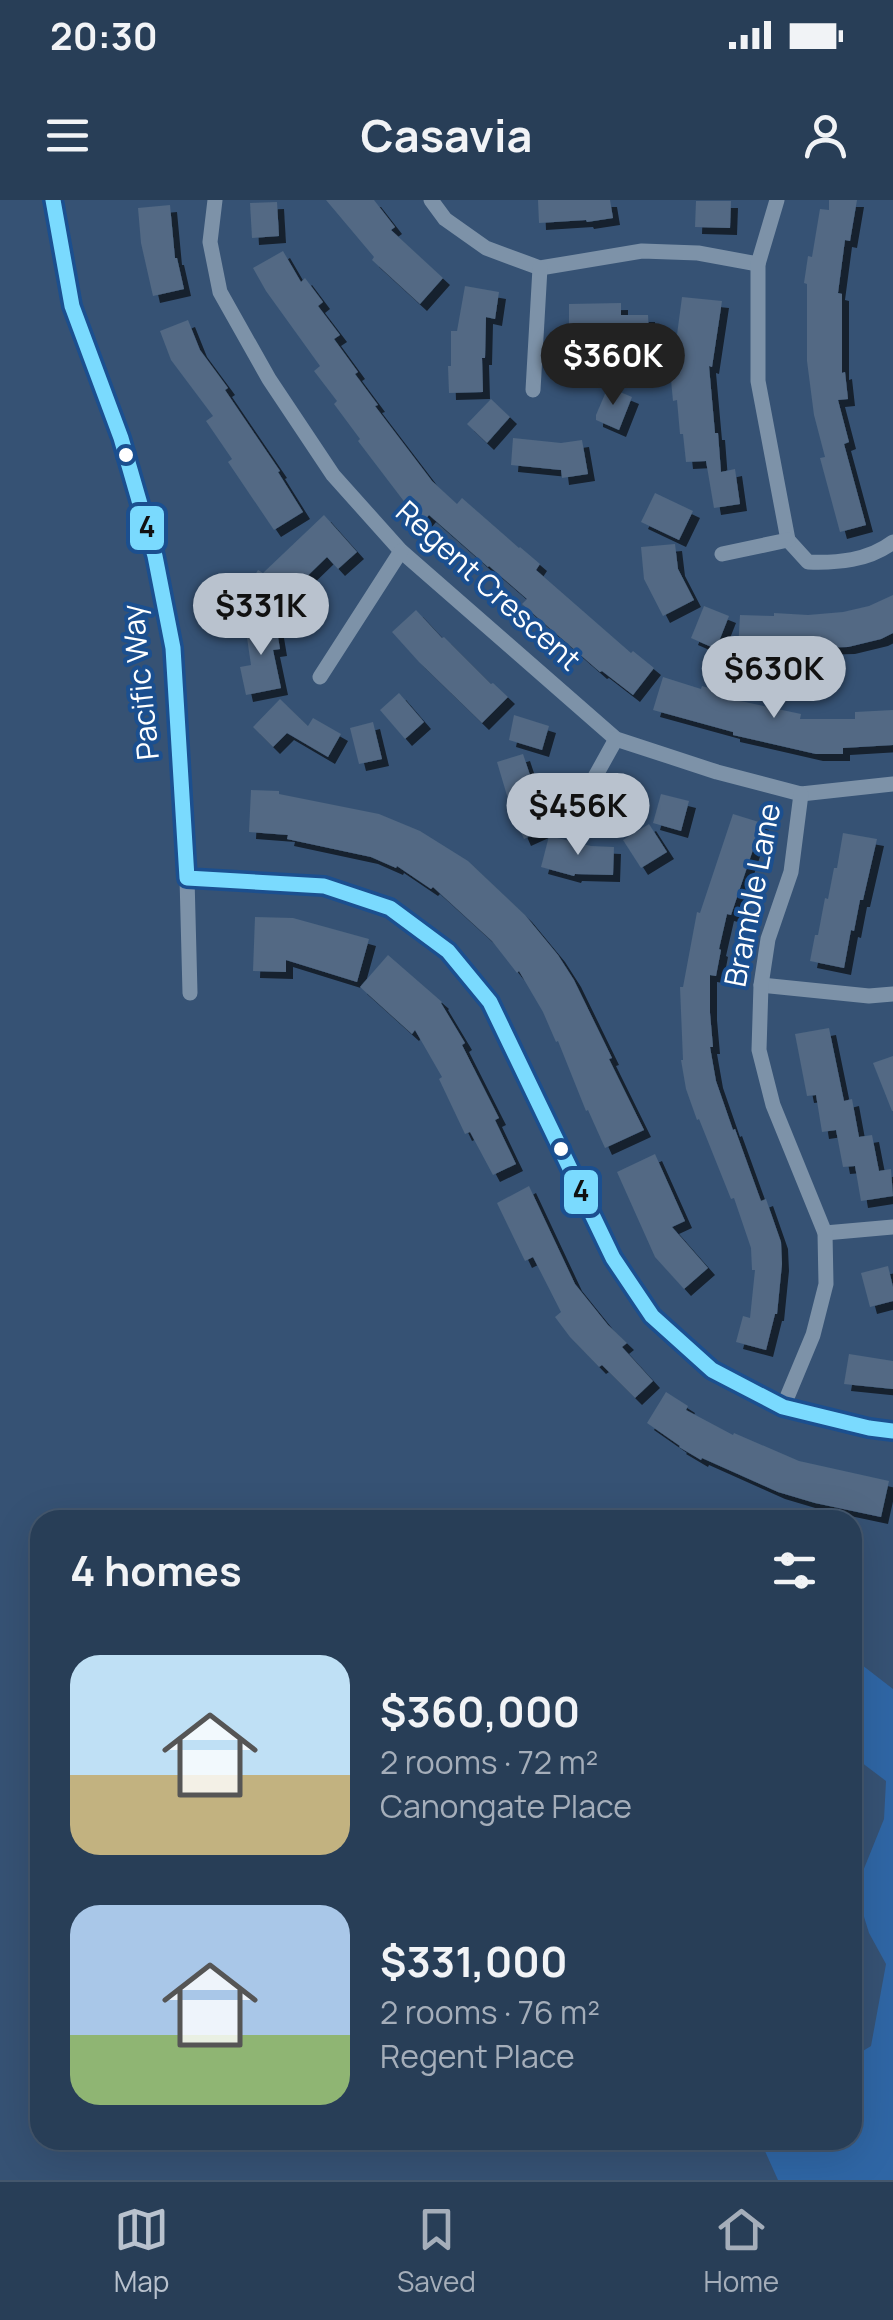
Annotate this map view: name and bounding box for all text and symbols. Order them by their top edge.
text: 20:30 [50,9,158,61]
text: Casavia [361,104,532,166]
icon: menu [40,108,95,163]
icon: person [798,108,853,163]
pin: $360K [543,323,683,408]
text: $360K [563,333,663,377]
unlabelled marker [116,445,136,465]
street label: Regent Crescent [388,491,590,679]
line badge: 4 [128,504,166,552]
text: 4 [138,507,156,545]
pin: $331K [191,573,331,658]
text: $331K [215,583,307,627]
street label: Pacific Way [111,602,168,762]
pin: $630K [704,636,844,721]
text: $630K [724,646,824,690]
pin: $456K [508,773,648,858]
text: $456K [529,783,627,827]
street label: Bramble Lane [714,799,789,990]
unlabelled marker [551,1139,571,1159]
line badge: 4 [562,1168,600,1216]
text: 4 [572,1171,590,1209]
text: 4 homes [70,1541,242,1599]
icon: filters [767,1543,822,1598]
text: $360,000 [380,1682,580,1740]
icon: home [150,1695,270,1815]
text: 2 rooms · 72 m² [380,1740,598,1784]
text: Canongate Place [380,1784,632,1828]
text: $331,000 [380,1932,568,1990]
icon: home [150,1945,270,2065]
text: 2 rooms · 76 m² [380,1990,600,2034]
text: Regent Place [380,2034,575,2078]
tab: Map [114,2202,169,2300]
tab: Saved [397,2202,476,2300]
tab: Home [703,2202,779,2300]

